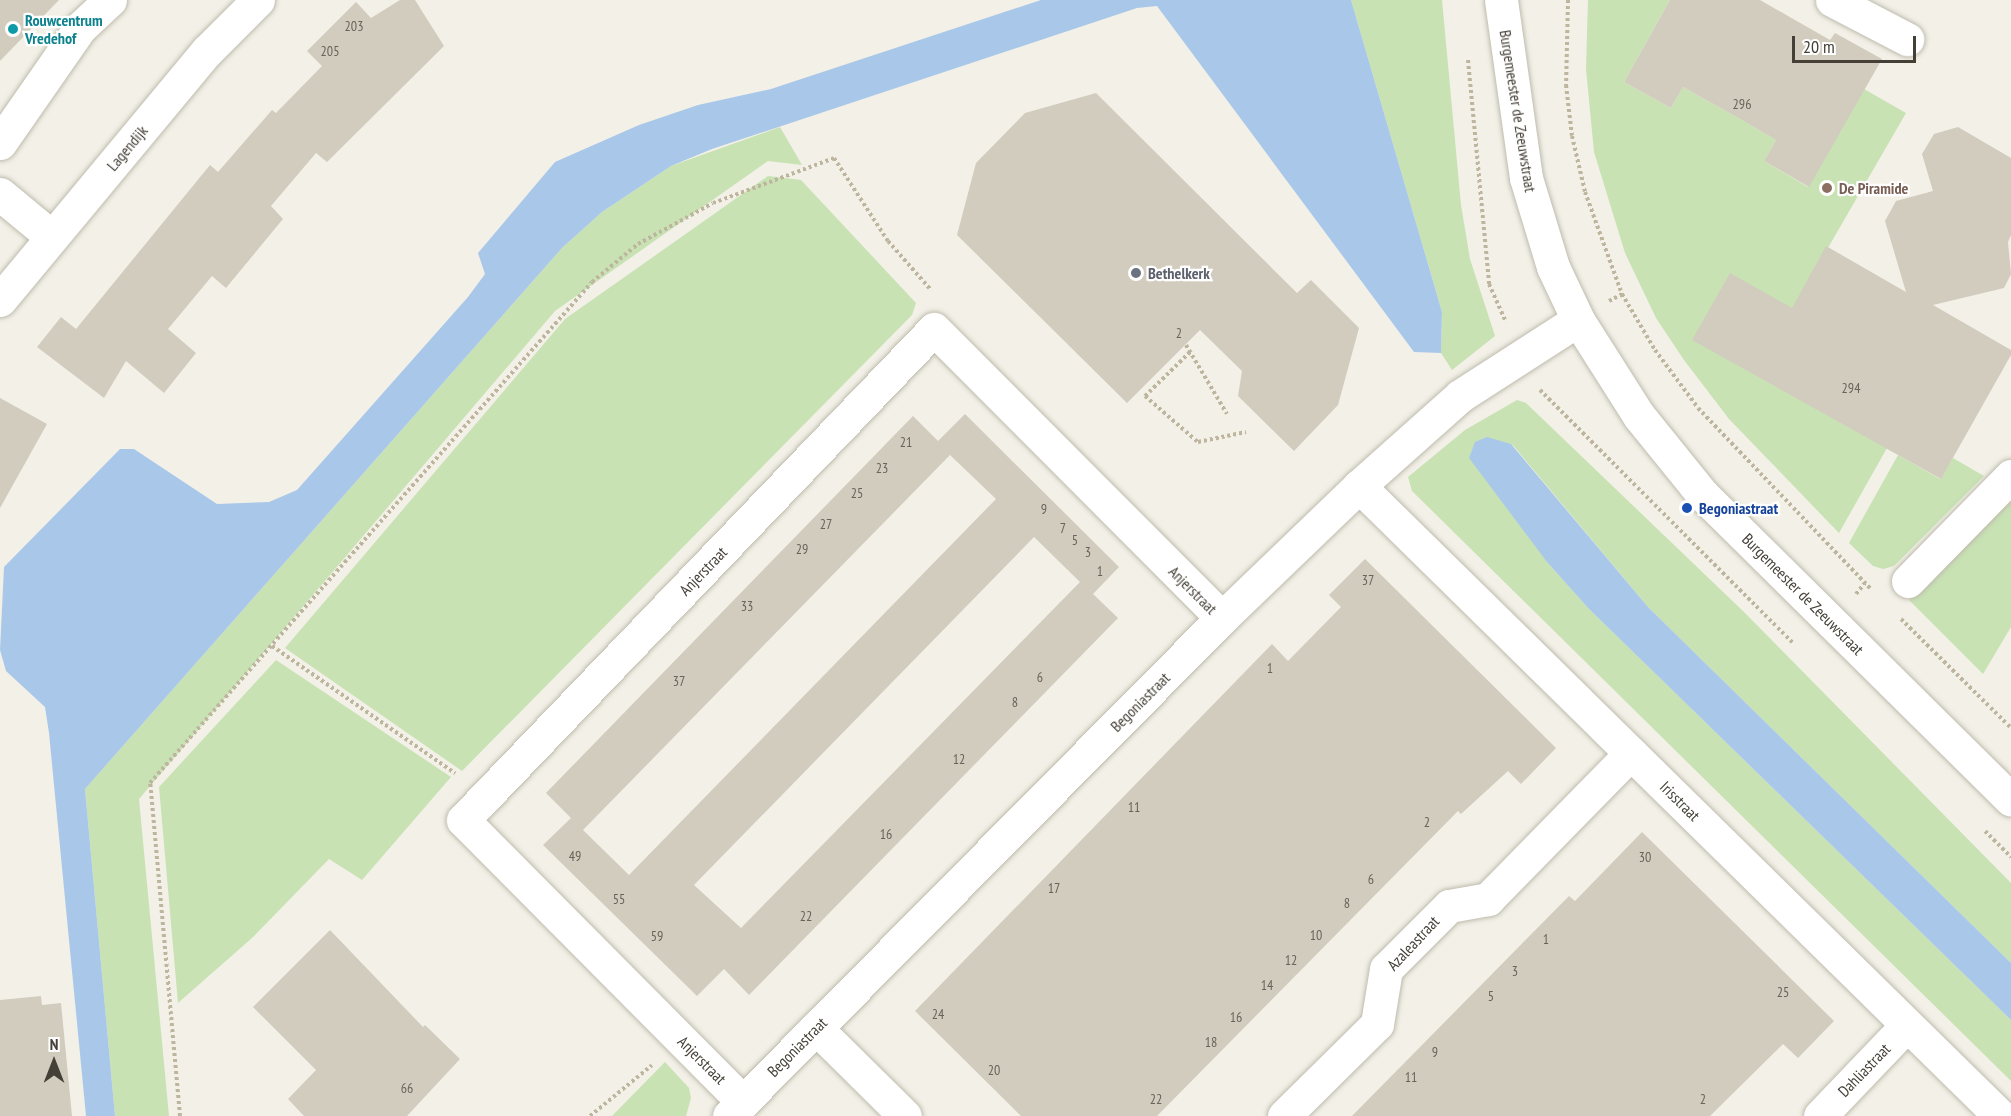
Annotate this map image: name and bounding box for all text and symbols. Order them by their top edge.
place label: Rouwcentrum Vredehof [25,10,103,48]
house number: 203 [345,18,363,34]
marker: Rouwcentrum Vredehof [6,22,20,36]
scale bar [1795,24,1920,62]
street label: Burgemeester de Zeeuwstraat [1496,28,1540,194]
text: 20 m [1803,35,1835,58]
house number: 205 [321,43,339,59]
house number: 296 [1733,96,1751,112]
street label: Lagendijk [102,121,152,175]
place label: De Piramide [1839,178,1908,198]
marker: De Piramide [1820,181,1834,195]
place label: Bethelkerk [1148,263,1210,283]
marker: Bethelkerk [1129,266,1143,280]
house number: 2 [1176,325,1182,341]
house number: 294 [1842,380,1860,396]
house number: 21 [900,434,912,450]
house number: 23 [876,460,888,476]
house number: 25 [851,485,863,501]
place label: Begoniastraat [1699,498,1778,518]
house number: 9 [1041,501,1047,517]
marker: Begoniastraat [1680,501,1694,515]
house number: 27 [820,516,832,532]
house number: 7 [1060,520,1066,536]
street label: Burgemeester de Zeeuwstraat [1738,529,1868,659]
house number: 5 [1072,532,1078,548]
house number: 29 [796,541,808,557]
street label: Anjerstraat [675,543,731,599]
house number: 3 [1085,544,1091,560]
street label: Anjerstraat [1165,562,1221,618]
house number: 1 [1097,563,1103,579]
house number: 37 [1362,572,1374,588]
house number: 33 [741,598,753,614]
house number: 1 [1267,660,1273,676]
street label: Begoniastraat [1106,668,1174,736]
house number: 6 [1037,669,1043,685]
house number: 37 [673,673,685,689]
house number: 8 [1012,694,1018,710]
house number: 12 [953,751,965,767]
street label: Irisstraat [1656,777,1704,825]
house number: 11 [1128,799,1140,815]
house number: 2 [1424,814,1430,830]
house number: 16 [880,826,892,842]
house number: 49 [569,848,581,864]
house number: 30 [1639,849,1651,865]
house number: 6 [1368,871,1374,887]
house number: 17 [1048,880,1060,896]
house number: 55 [613,891,625,907]
house number: 8 [1344,895,1350,911]
house number: 22 [800,908,812,924]
street label: Azaleastraat [1383,912,1443,974]
house number: 10 [1310,927,1322,943]
house number: 59 [651,928,663,944]
house number: 1 [1543,931,1549,947]
house number: 12 [1285,952,1297,968]
house number: 3 [1512,963,1518,979]
house number: 14 [1261,977,1273,993]
house number: 25 [1777,984,1789,1000]
house number: 5 [1488,988,1494,1004]
house number: 24 [932,1006,944,1022]
house number: 16 [1230,1009,1242,1025]
street label: Begoniastraat [763,1013,831,1081]
north arrow [24,1032,84,1092]
street label: Anjerstraat [674,1032,730,1088]
text: N [50,1034,58,1054]
house number: 18 [1205,1034,1217,1050]
street label: Dahliastraat [1834,1039,1894,1101]
house number: 9 [1432,1044,1438,1060]
house number: 20 [988,1062,1000,1078]
house number: 11 [1405,1069,1417,1085]
house number: 66 [401,1080,413,1096]
house number: 22 [1150,1091,1162,1107]
house number: 2 [1700,1091,1706,1107]

